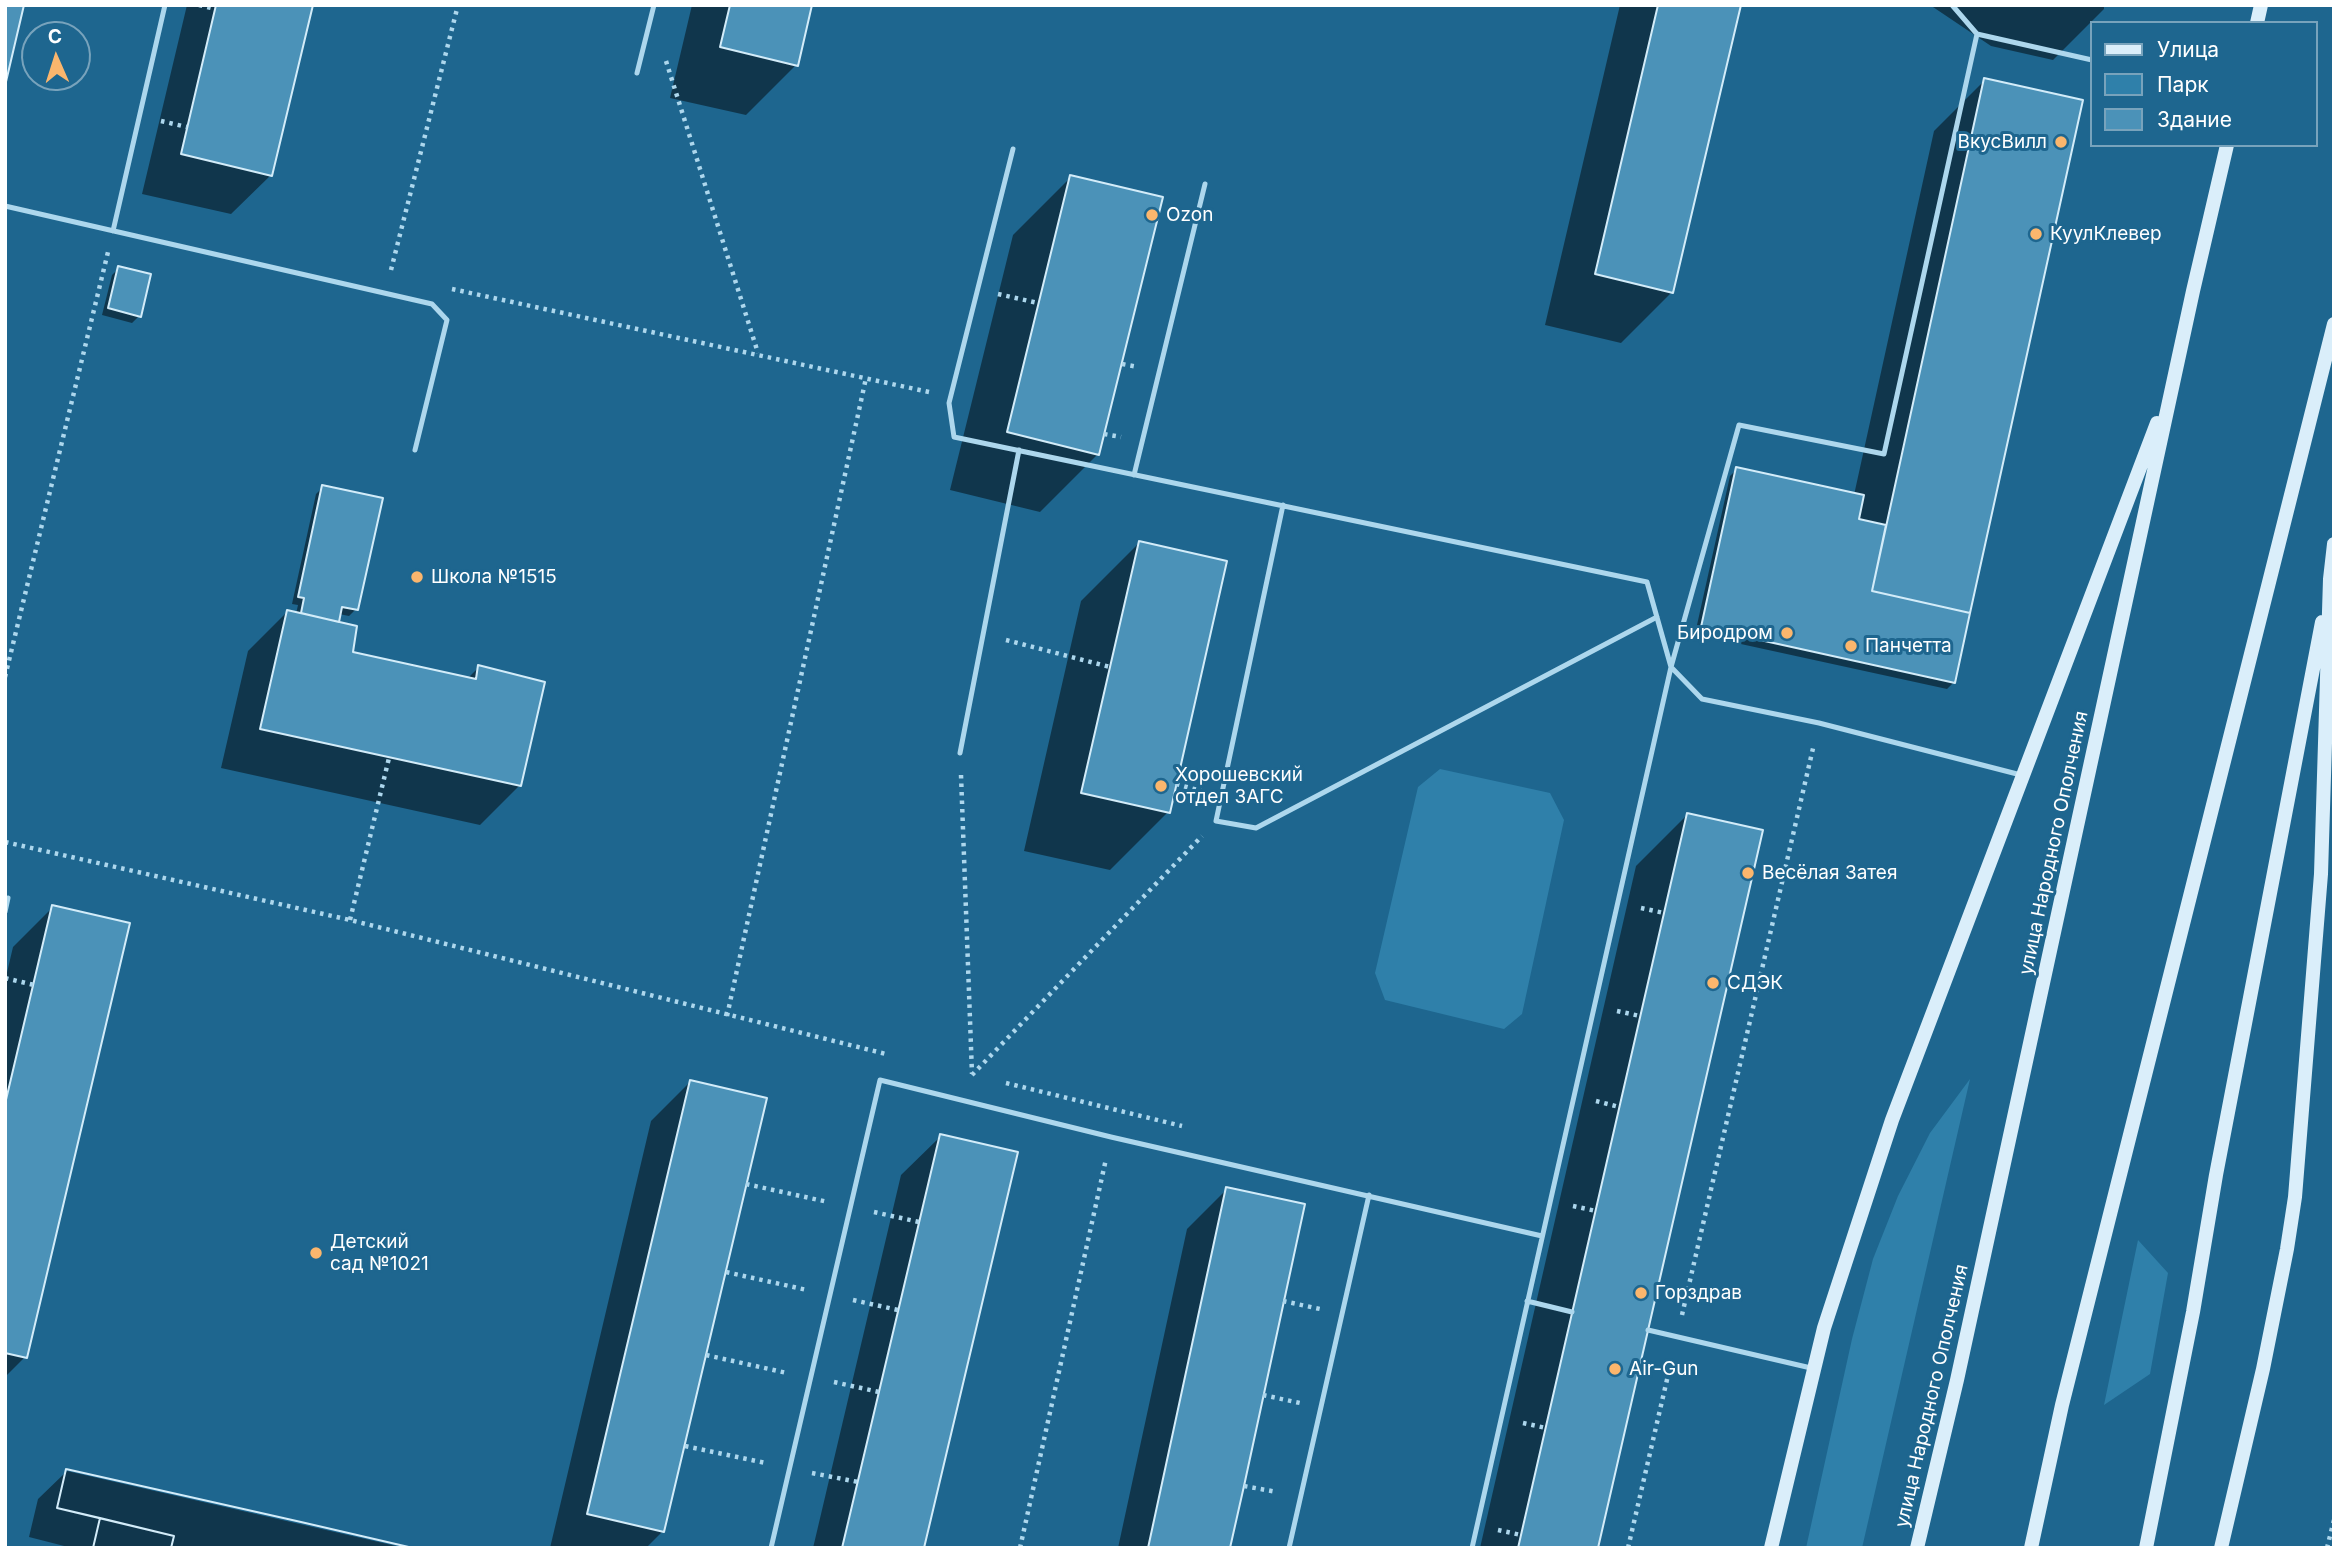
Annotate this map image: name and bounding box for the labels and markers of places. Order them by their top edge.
place label: ВкусВилл [1958,131,2047,153]
marker: ВкусВилл [2053,134,2069,150]
place label: Ozon [1166,204,1213,226]
marker: Ozon [1144,207,1160,223]
place label: КуулКлевер [2050,223,2162,245]
marker: КуулКлевер [2028,226,2044,242]
place label: Школа №1515 [431,566,557,588]
marker: Школа №1515 [409,569,425,585]
place label: Биродром [1677,622,1773,644]
marker: Биродром [1779,625,1795,641]
place label: Панчетта [1865,635,1952,657]
marker: Панчетта [1843,638,1859,654]
place label: Хорошевский отдел ЗАГС [1175,764,1303,808]
marker: Хорошевский отдел ЗАГС [1153,778,1169,794]
place label: Весёлая Затея [1762,862,1897,884]
marker: Весёлая Затея [1740,865,1756,881]
place label: СДЭК [1727,972,1783,994]
marker: СДЭК [1705,975,1721,991]
place label: Детский сад №1021 [330,1231,429,1275]
marker: Детский сад №1021 [308,1245,324,1261]
place label: Горздрав [1655,1282,1742,1304]
marker: Горздрав [1633,1285,1649,1301]
place label: Air-Gun [1629,1358,1699,1380]
marker: Air-Gun [1607,1361,1623,1377]

